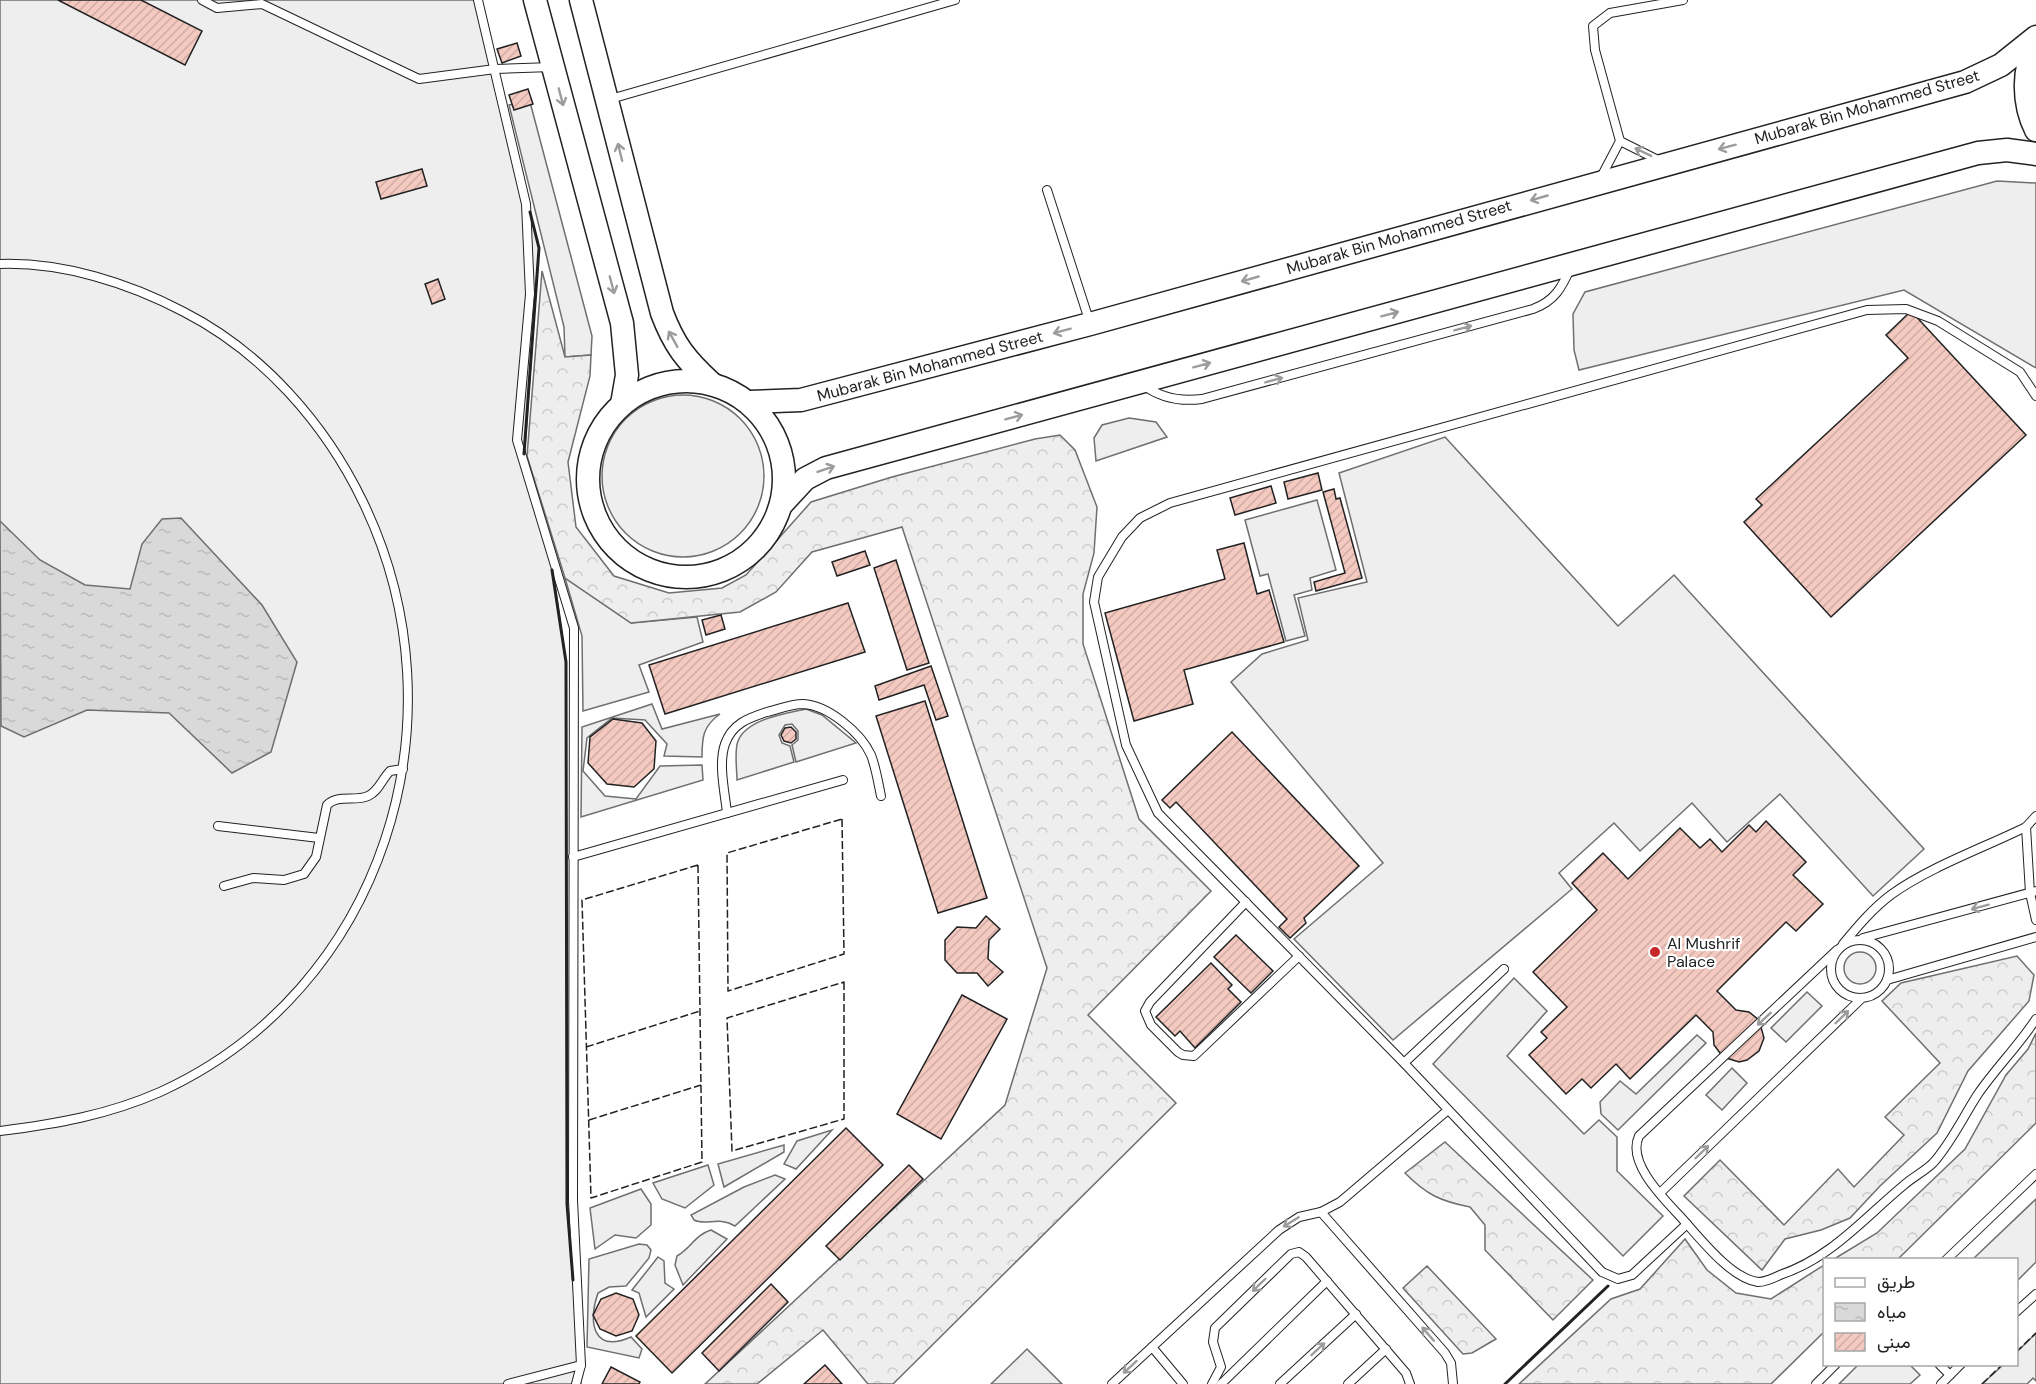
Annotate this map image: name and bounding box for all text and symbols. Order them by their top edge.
street label: Mubarak Bin Mohammed Street [1752,65,1982,149]
one-way arrow [556,87,567,106]
one-way arrow [1718,141,1737,153]
one-way arrow [613,143,625,162]
one-way arrow [1635,146,1653,158]
one-way arrow [1530,193,1549,204]
street label: Mubarak Bin Mohammed Street [1284,195,1514,279]
one-way arrow [1241,274,1260,285]
one-way arrow [606,275,618,294]
one-way arrow [1380,308,1399,319]
one-way arrow [1453,322,1472,334]
street label: Mubarak Bin Mohammed Street [815,326,1045,406]
one-way arrow [1053,326,1072,337]
one-way arrow [667,331,679,348]
one-way arrow [1192,359,1211,370]
one-way arrow [1265,373,1284,385]
one-way arrow [1004,410,1023,422]
one-way arrow [816,462,835,473]
one-way arrow [1970,901,1989,913]
place label: Al Mushrif Palace [1667,933,1741,972]
marker: Al Mushrif Palace [1648,945,1662,959]
one-way arrow [1835,1010,1850,1024]
one-way arrow [1756,1012,1771,1026]
one-way arrow [1694,1145,1709,1160]
one-way arrow [1283,1217,1300,1229]
legend [1823,1258,2018,1366]
text: طريق [1877,1270,1915,1294]
one-way arrow [1252,1277,1267,1292]
text: مياه [1877,1300,1906,1324]
one-way arrow [1421,1327,1435,1342]
text: مبنى [1877,1330,1911,1354]
one-way arrow [1310,1342,1325,1356]
one-way arrow [1123,1360,1138,1374]

